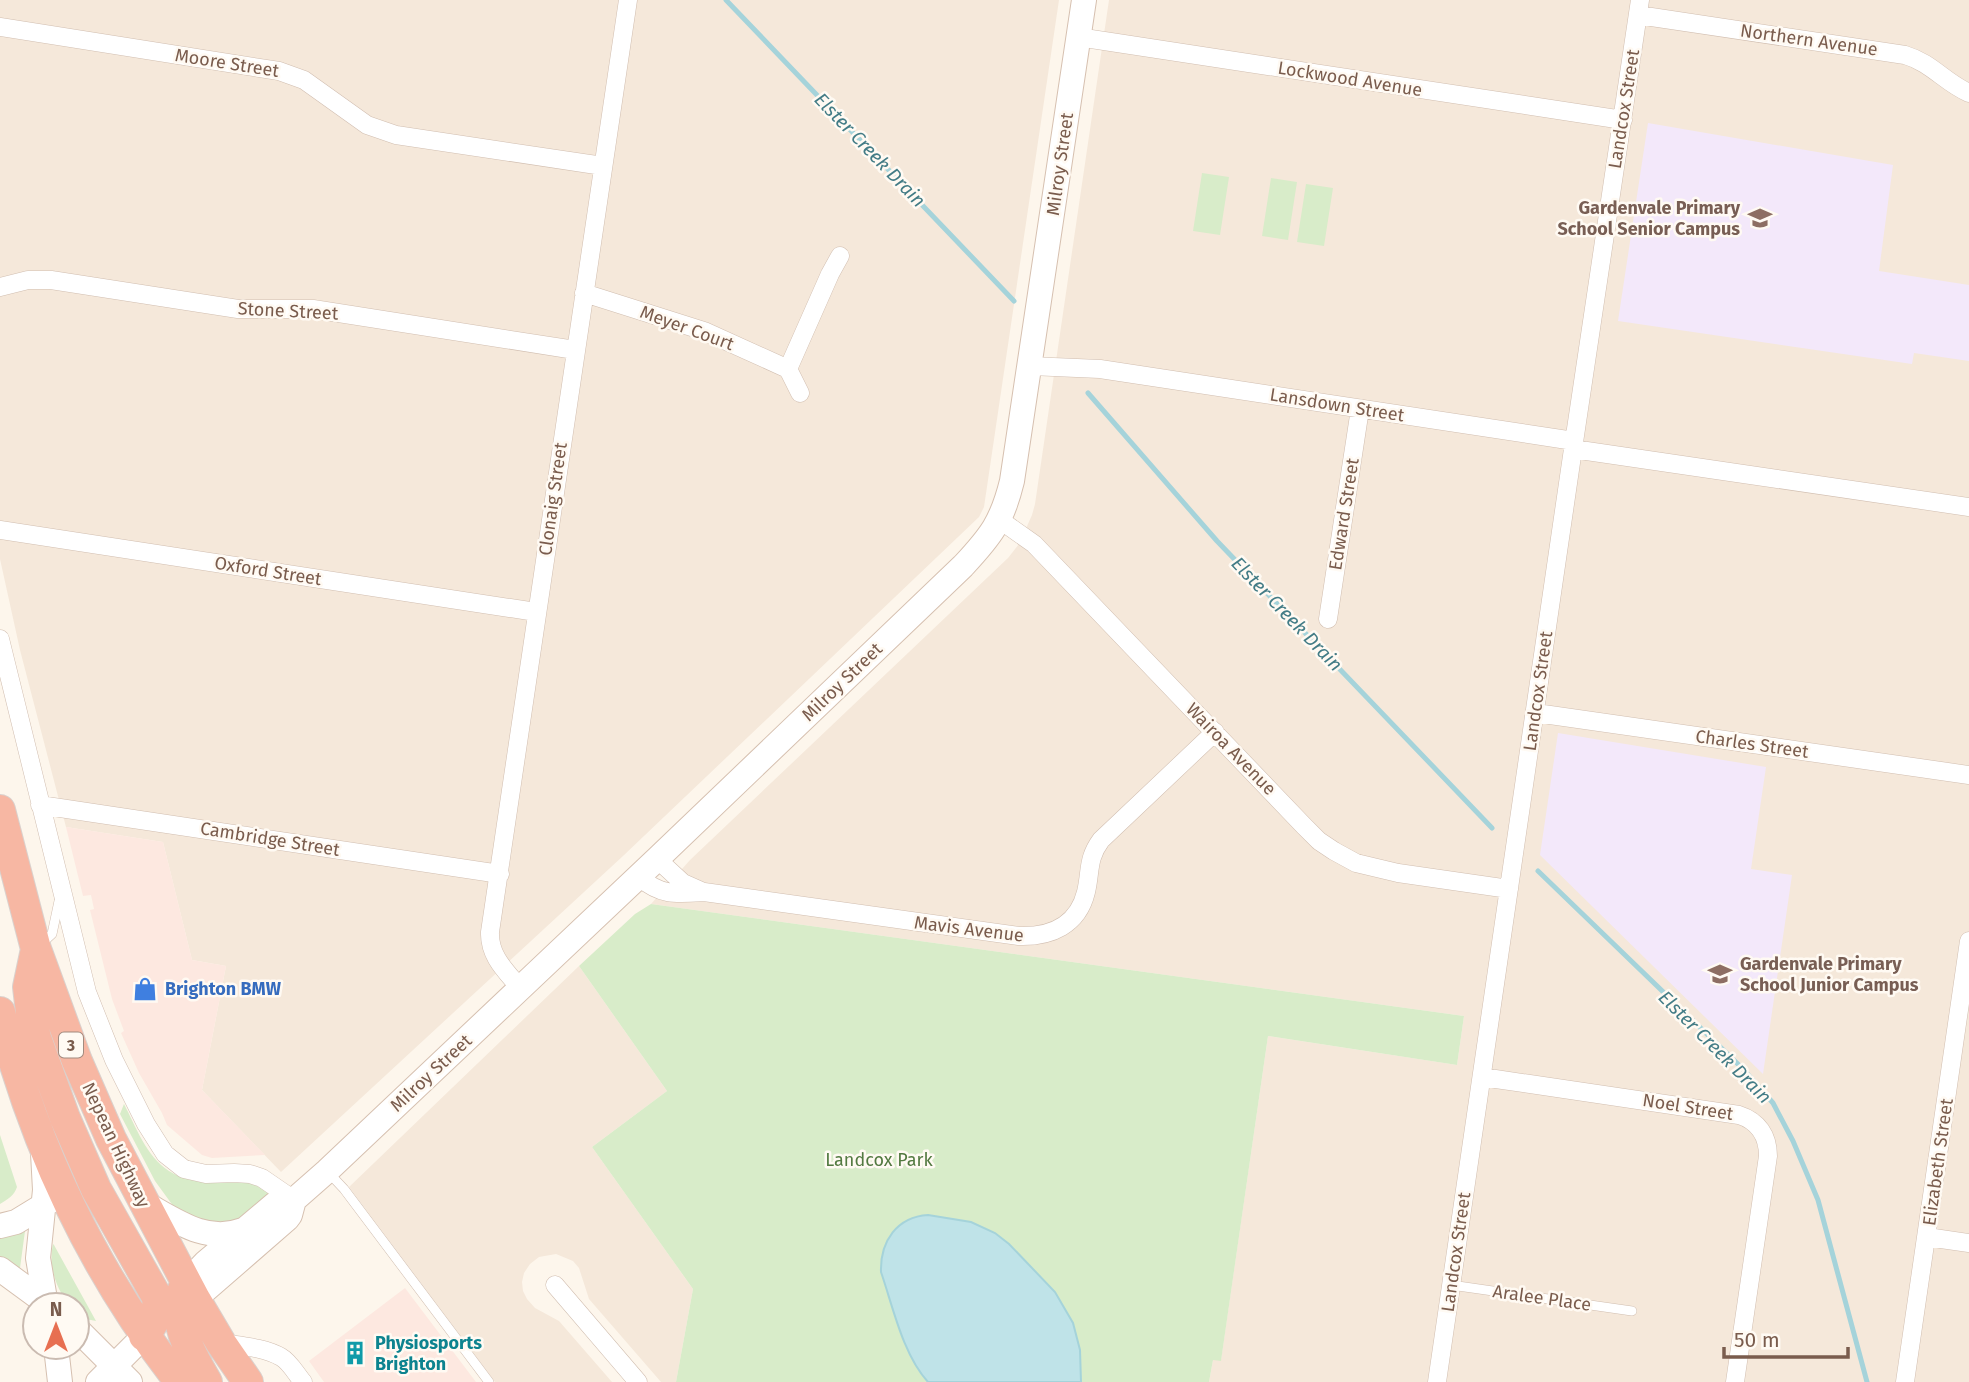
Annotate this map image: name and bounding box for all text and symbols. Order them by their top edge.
street label: Northern Avenue [1739,19,1879,61]
street label: Moore Street [173,44,281,82]
street label: Landcox Street [1604,47,1644,170]
street label: Lockwood Avenue [1276,57,1424,101]
water label: Elster Creek Drain [810,88,930,212]
street label: Milroy Street [1042,111,1078,217]
place label: Gardenvale Primary School Senior Campus [1557,197,1741,240]
school or university icon: Gardenvale Primary School Senior Campus [1746,204,1774,232]
street label: Stone Street [237,297,339,325]
street label: Meyer Court [637,301,737,355]
street label: Lansdown Street [1268,384,1406,427]
street label: Clonaig Street [534,441,572,557]
street label: Edward Street [1324,456,1364,572]
street label: Oxford Street [213,552,324,590]
water label: Elster Creek Drain [1227,552,1347,676]
street label: Landcox Street [1519,629,1557,752]
street label: Milroy Street [797,638,887,726]
street label: Wairoa Avenue [1181,698,1281,800]
street label: Charles Street [1694,725,1811,763]
street label: Cambridge Street [199,817,342,861]
street label: Mavis Avenue [913,911,1025,947]
place label: Gardenvale Primary School Junior Campus [1740,953,1919,996]
school or university icon: Gardenvale Primary School Junior Campus [1706,960,1734,988]
shop icon: Brighton BMW [131,975,159,1003]
place label: Brighton BMW [165,978,282,1000]
water label: Elster Creek Drain [1654,986,1776,1108]
street label: Milroy Street [386,1029,477,1116]
road number: 3 [59,1032,83,1058]
street label: Nepean Highway [77,1079,155,1211]
street label: Noel Street [1641,1089,1735,1125]
street label: Elizabeth Street [1918,1096,1958,1227]
park label: Landcox Park [825,1149,933,1171]
street label: Landcox Street [1437,1190,1475,1313]
street label: Aralee Place [1491,1280,1593,1316]
north arrow [21,1291,91,1361]
text: N [50,1298,62,1321]
scale bar [1724,1316,1848,1360]
text: 50 m [1734,1327,1780,1353]
place label: Physiosports Brighton [375,1332,482,1375]
building icon: Physiosports Brighton [341,1339,369,1367]

